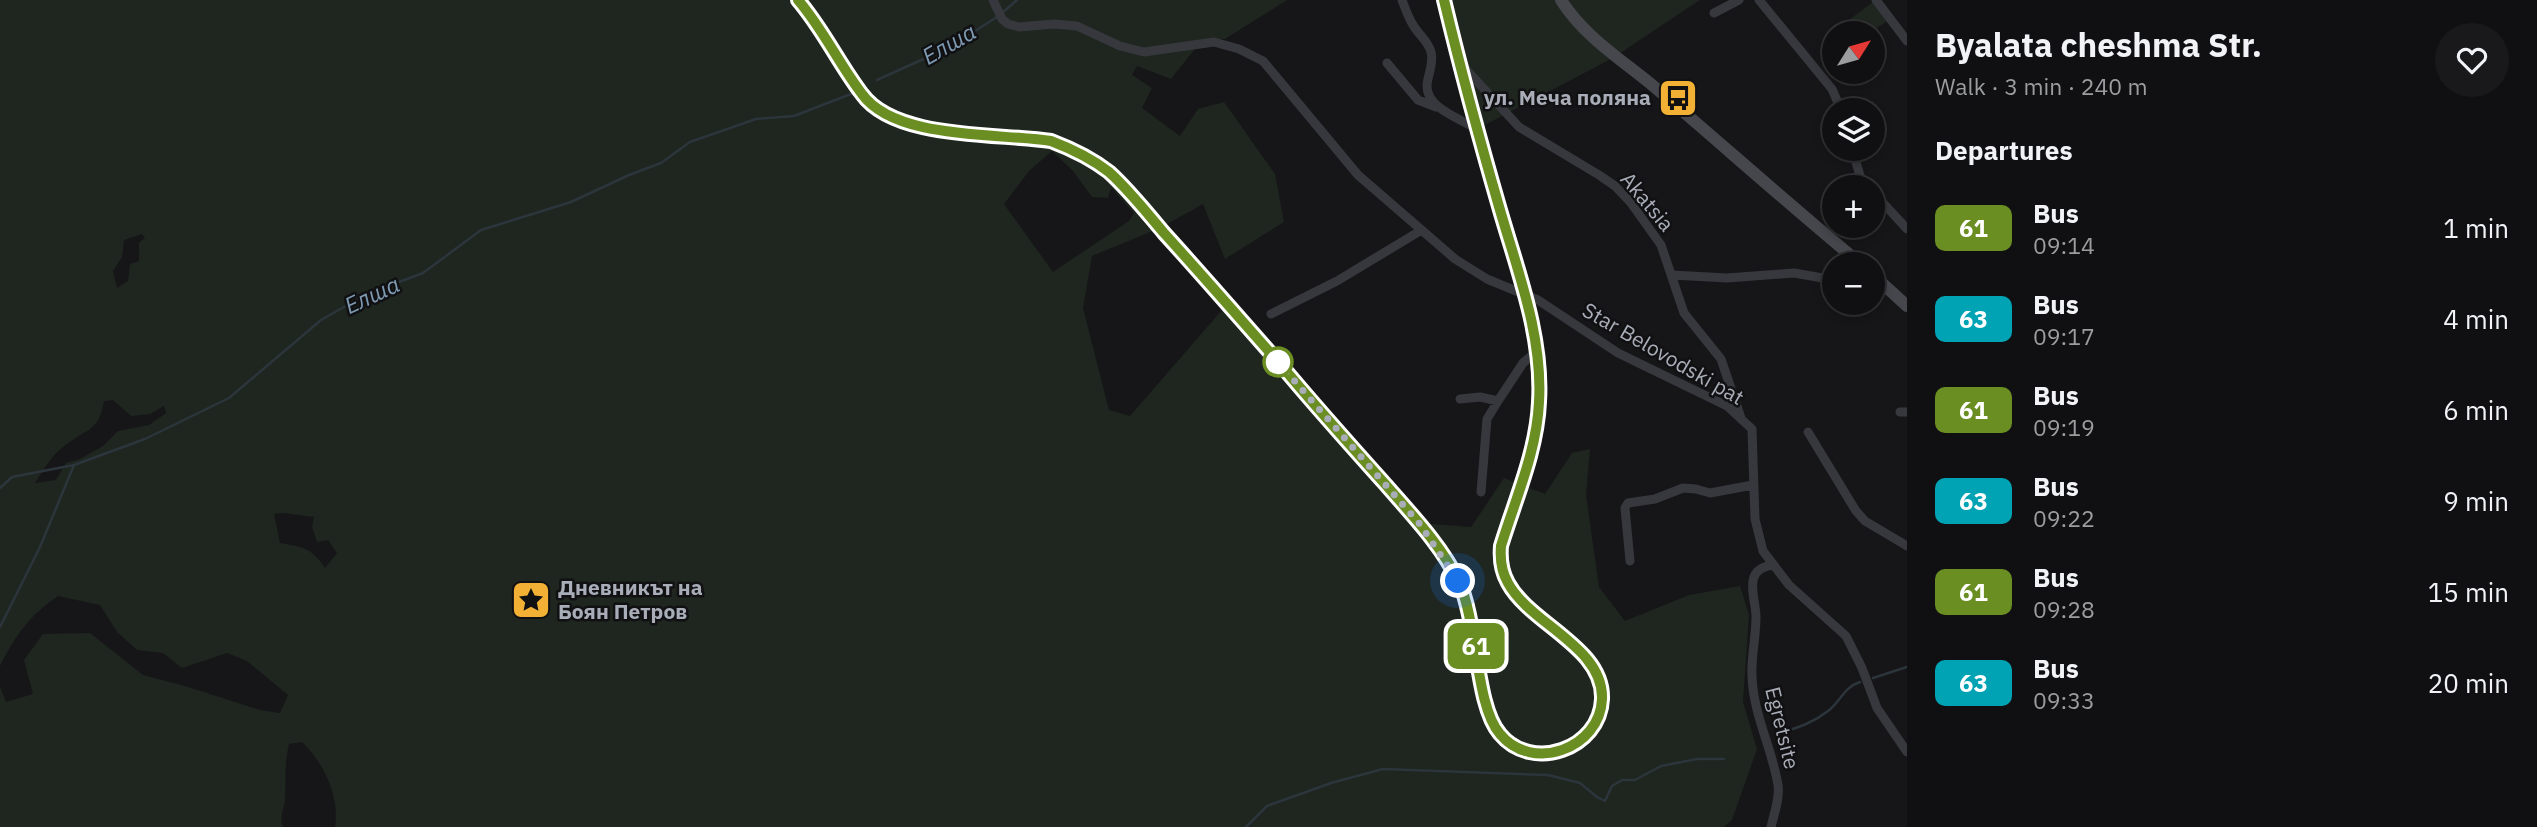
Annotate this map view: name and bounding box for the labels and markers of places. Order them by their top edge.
bus stop icon: ул. Меча поляна [1657,77,1699,119]
place label: ул. Меча поляна [1484,83,1651,111]
unlabelled marker [1263,347,1293,377]
place label: Дневникът на Боян Петров [558,573,703,625]
place icon: Дневникът на Боян Петров [510,579,552,621]

